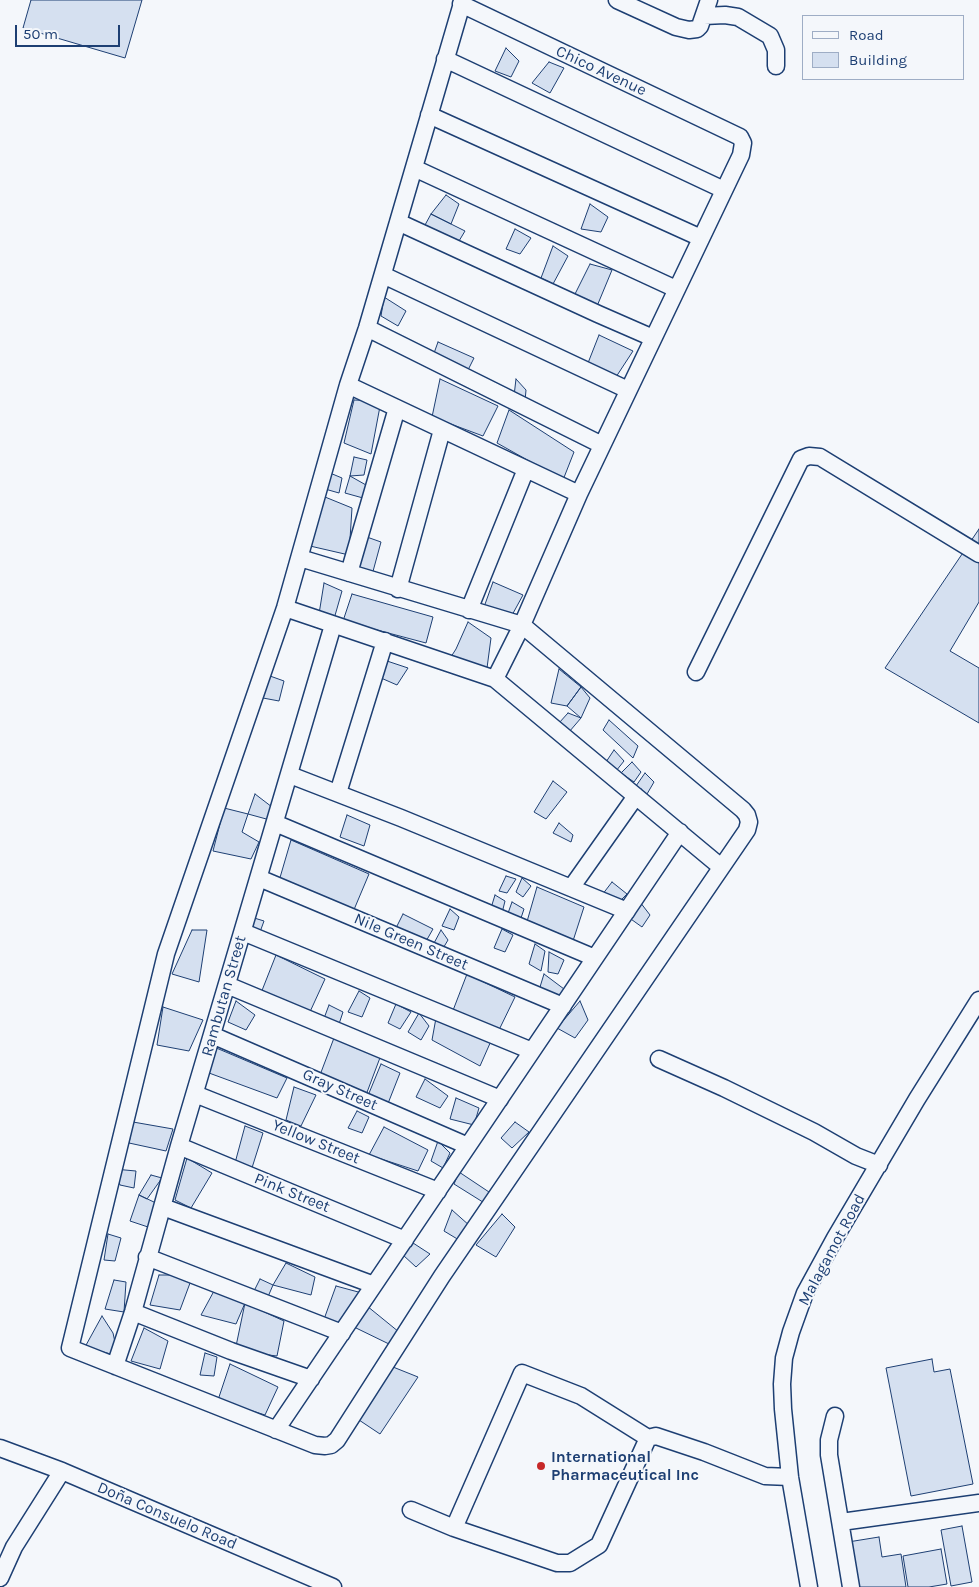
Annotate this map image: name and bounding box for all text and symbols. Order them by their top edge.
scale bar [18,15,122,47]
legend [802,15,964,80]
text: 50 m [23,25,58,43]
text: Road [849,26,884,44]
street label: Chico Avenue [553,42,649,100]
text: Building [849,51,907,69]
street label: Nile Green Street [351,909,471,975]
street label: Rambutan Street [198,933,250,1059]
street label: Gray Street [300,1065,380,1115]
street label: Yellow Street [269,1116,363,1168]
street label: Pink Street [251,1169,333,1217]
street label: Malagamot Road [794,1191,870,1309]
place label: International Pharmaceutical Inc [551,1447,699,1485]
marker: International Pharmaceutical Inc [535,1460,547,1472]
street label: Doña Consuelo Road [94,1478,240,1554]

